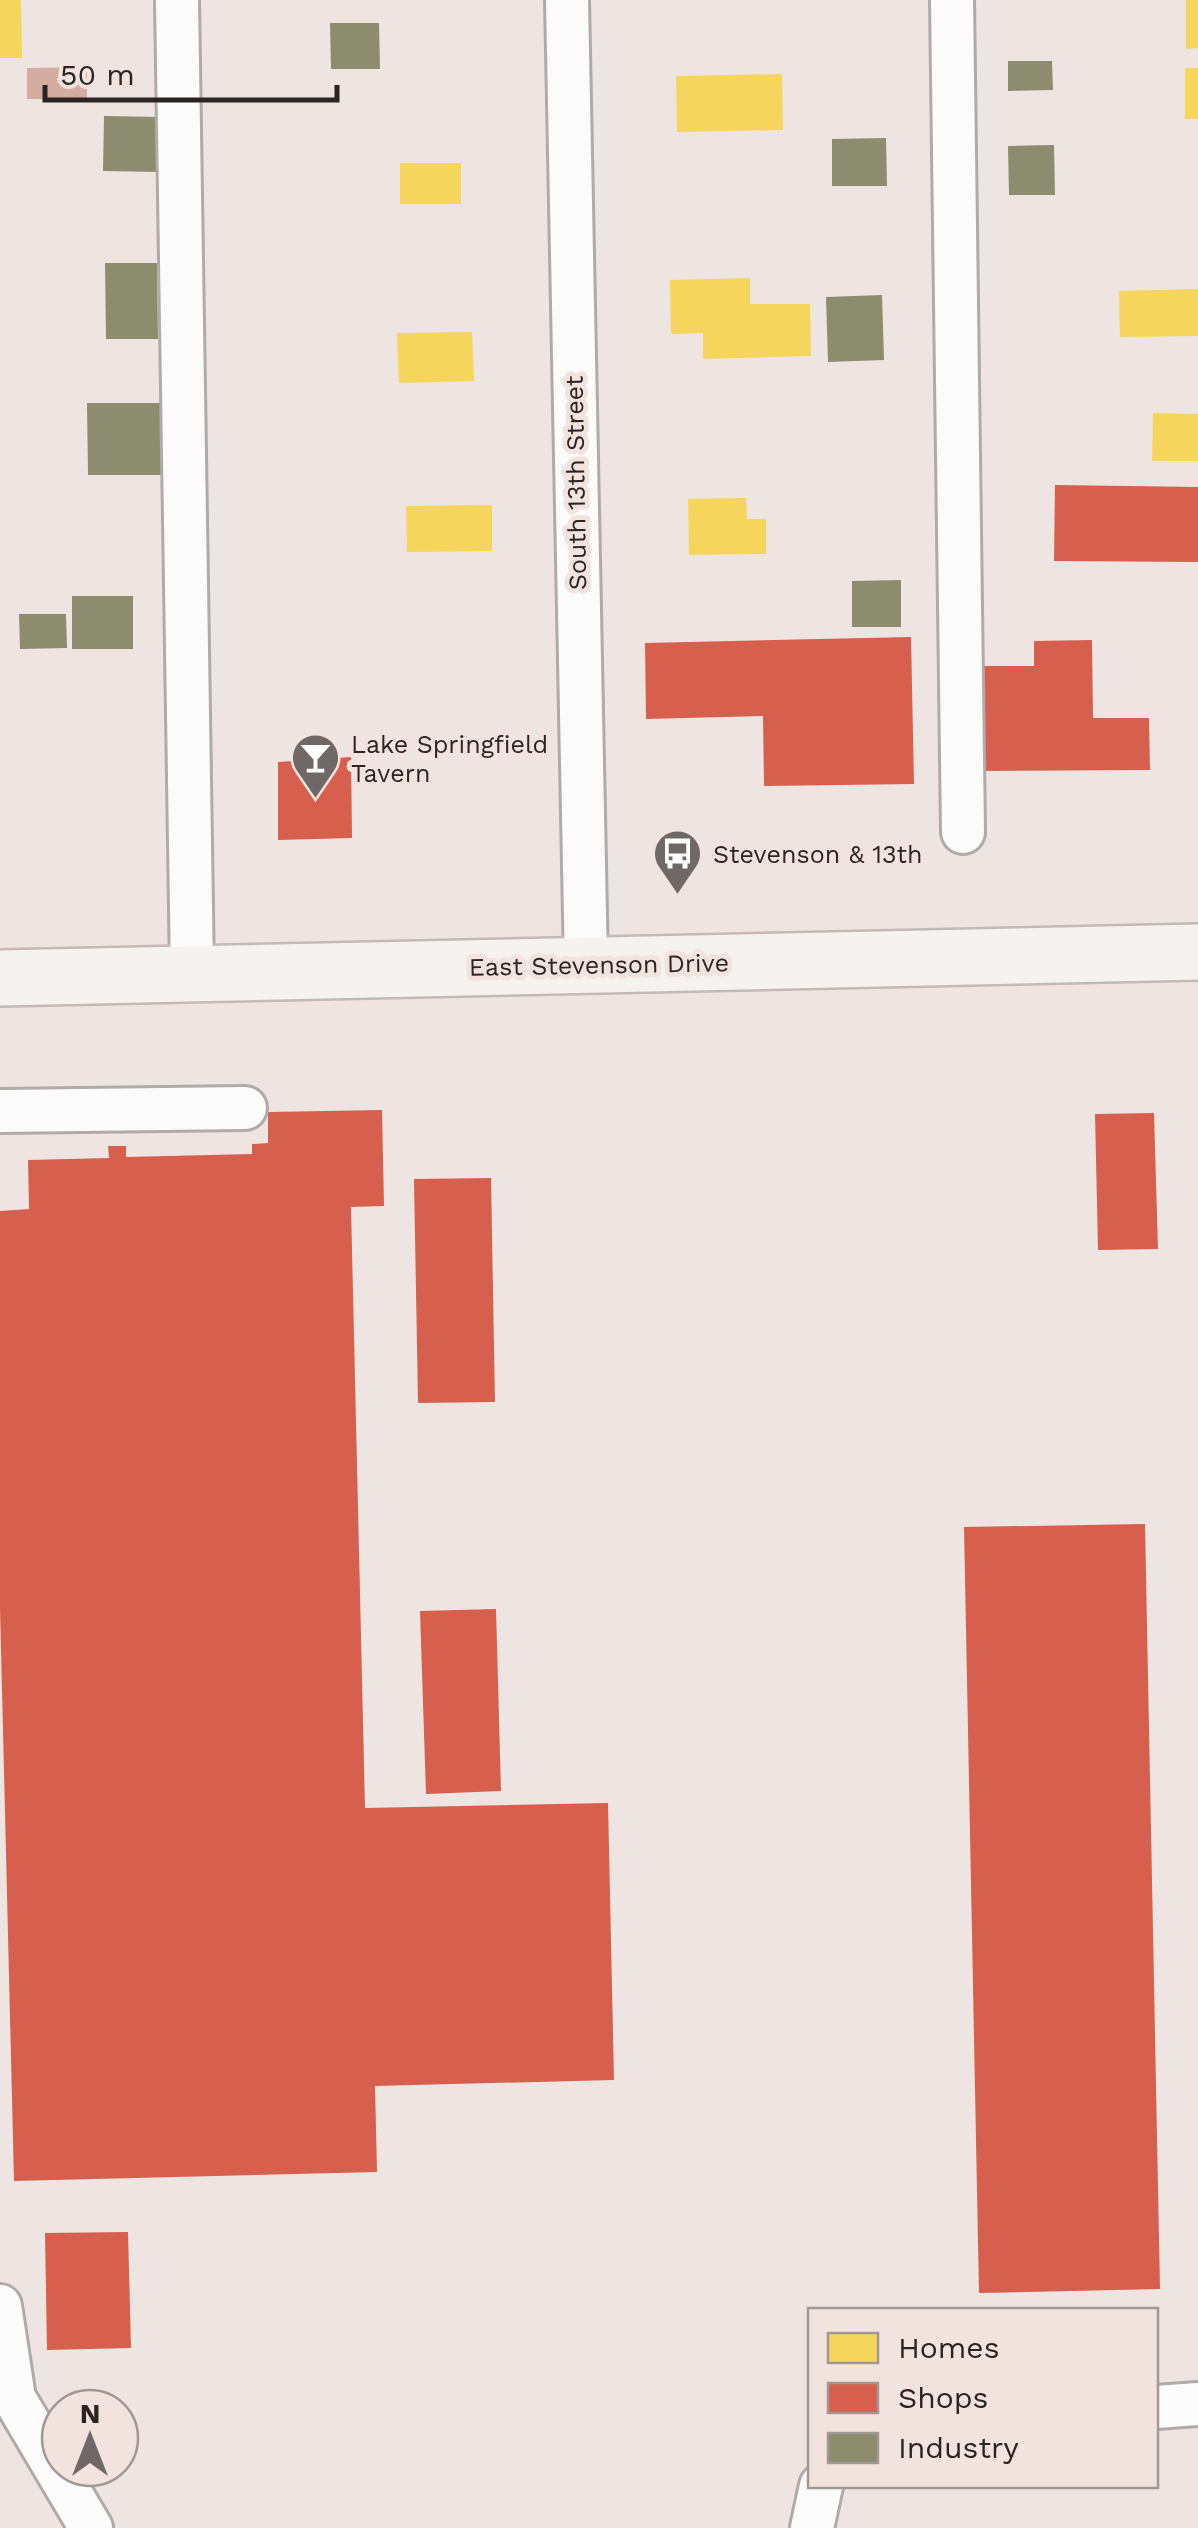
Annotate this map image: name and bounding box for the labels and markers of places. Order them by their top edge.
place label: Lake Springfield Tavern [351,730,548,788]
bar icon: Lake Springfield Tavern [290,732,342,800]
bus stop icon: Stevenson & 13th [652,828,704,896]
place label: Stevenson & 13th [713,840,923,869]

